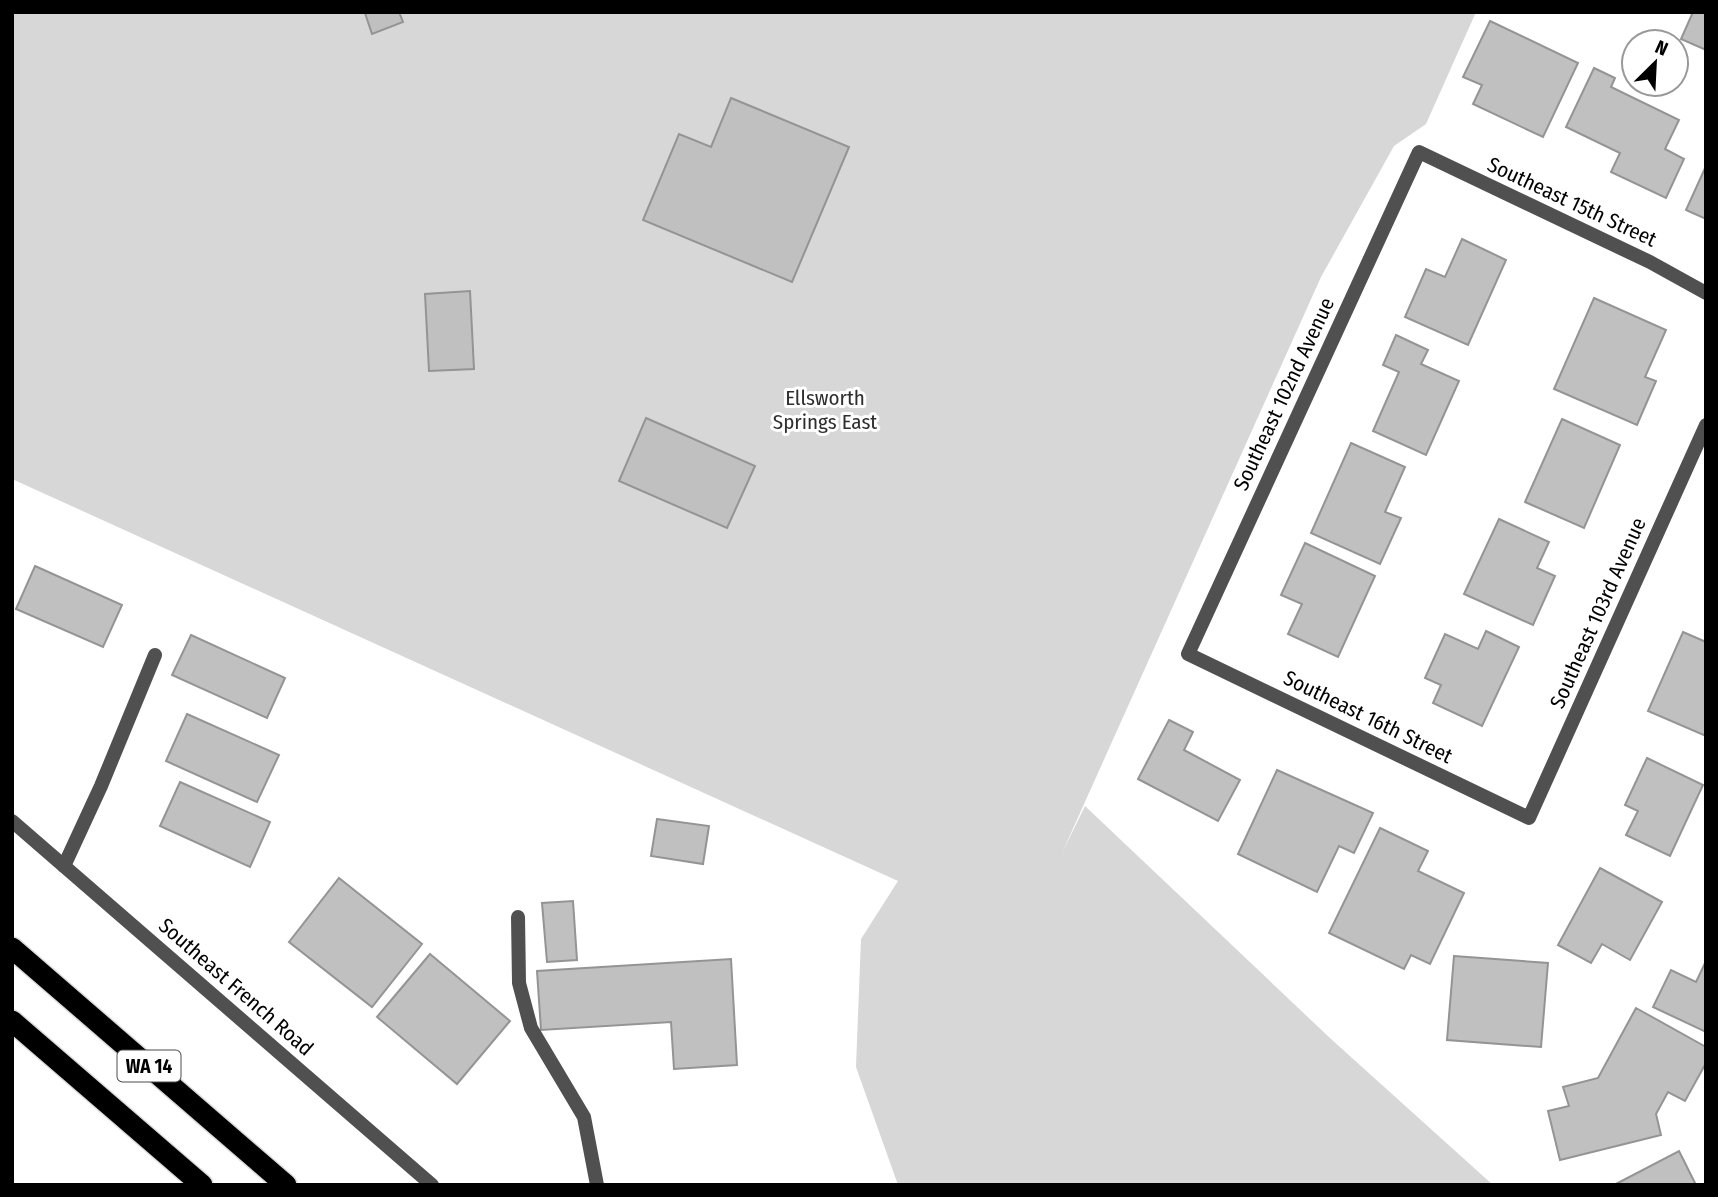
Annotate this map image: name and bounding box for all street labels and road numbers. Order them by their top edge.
street label: Southeast 15th Street [1483,151,1661,253]
street label: Southeast 102nd Avenue [1228,293,1340,495]
street label: Southeast 103rd Avenue [1544,514,1652,712]
street label: Southeast 16th Street [1279,665,1457,769]
street label: Southeast French Road [153,913,319,1061]
road number: WA 14 [118,1050,180,1082]

